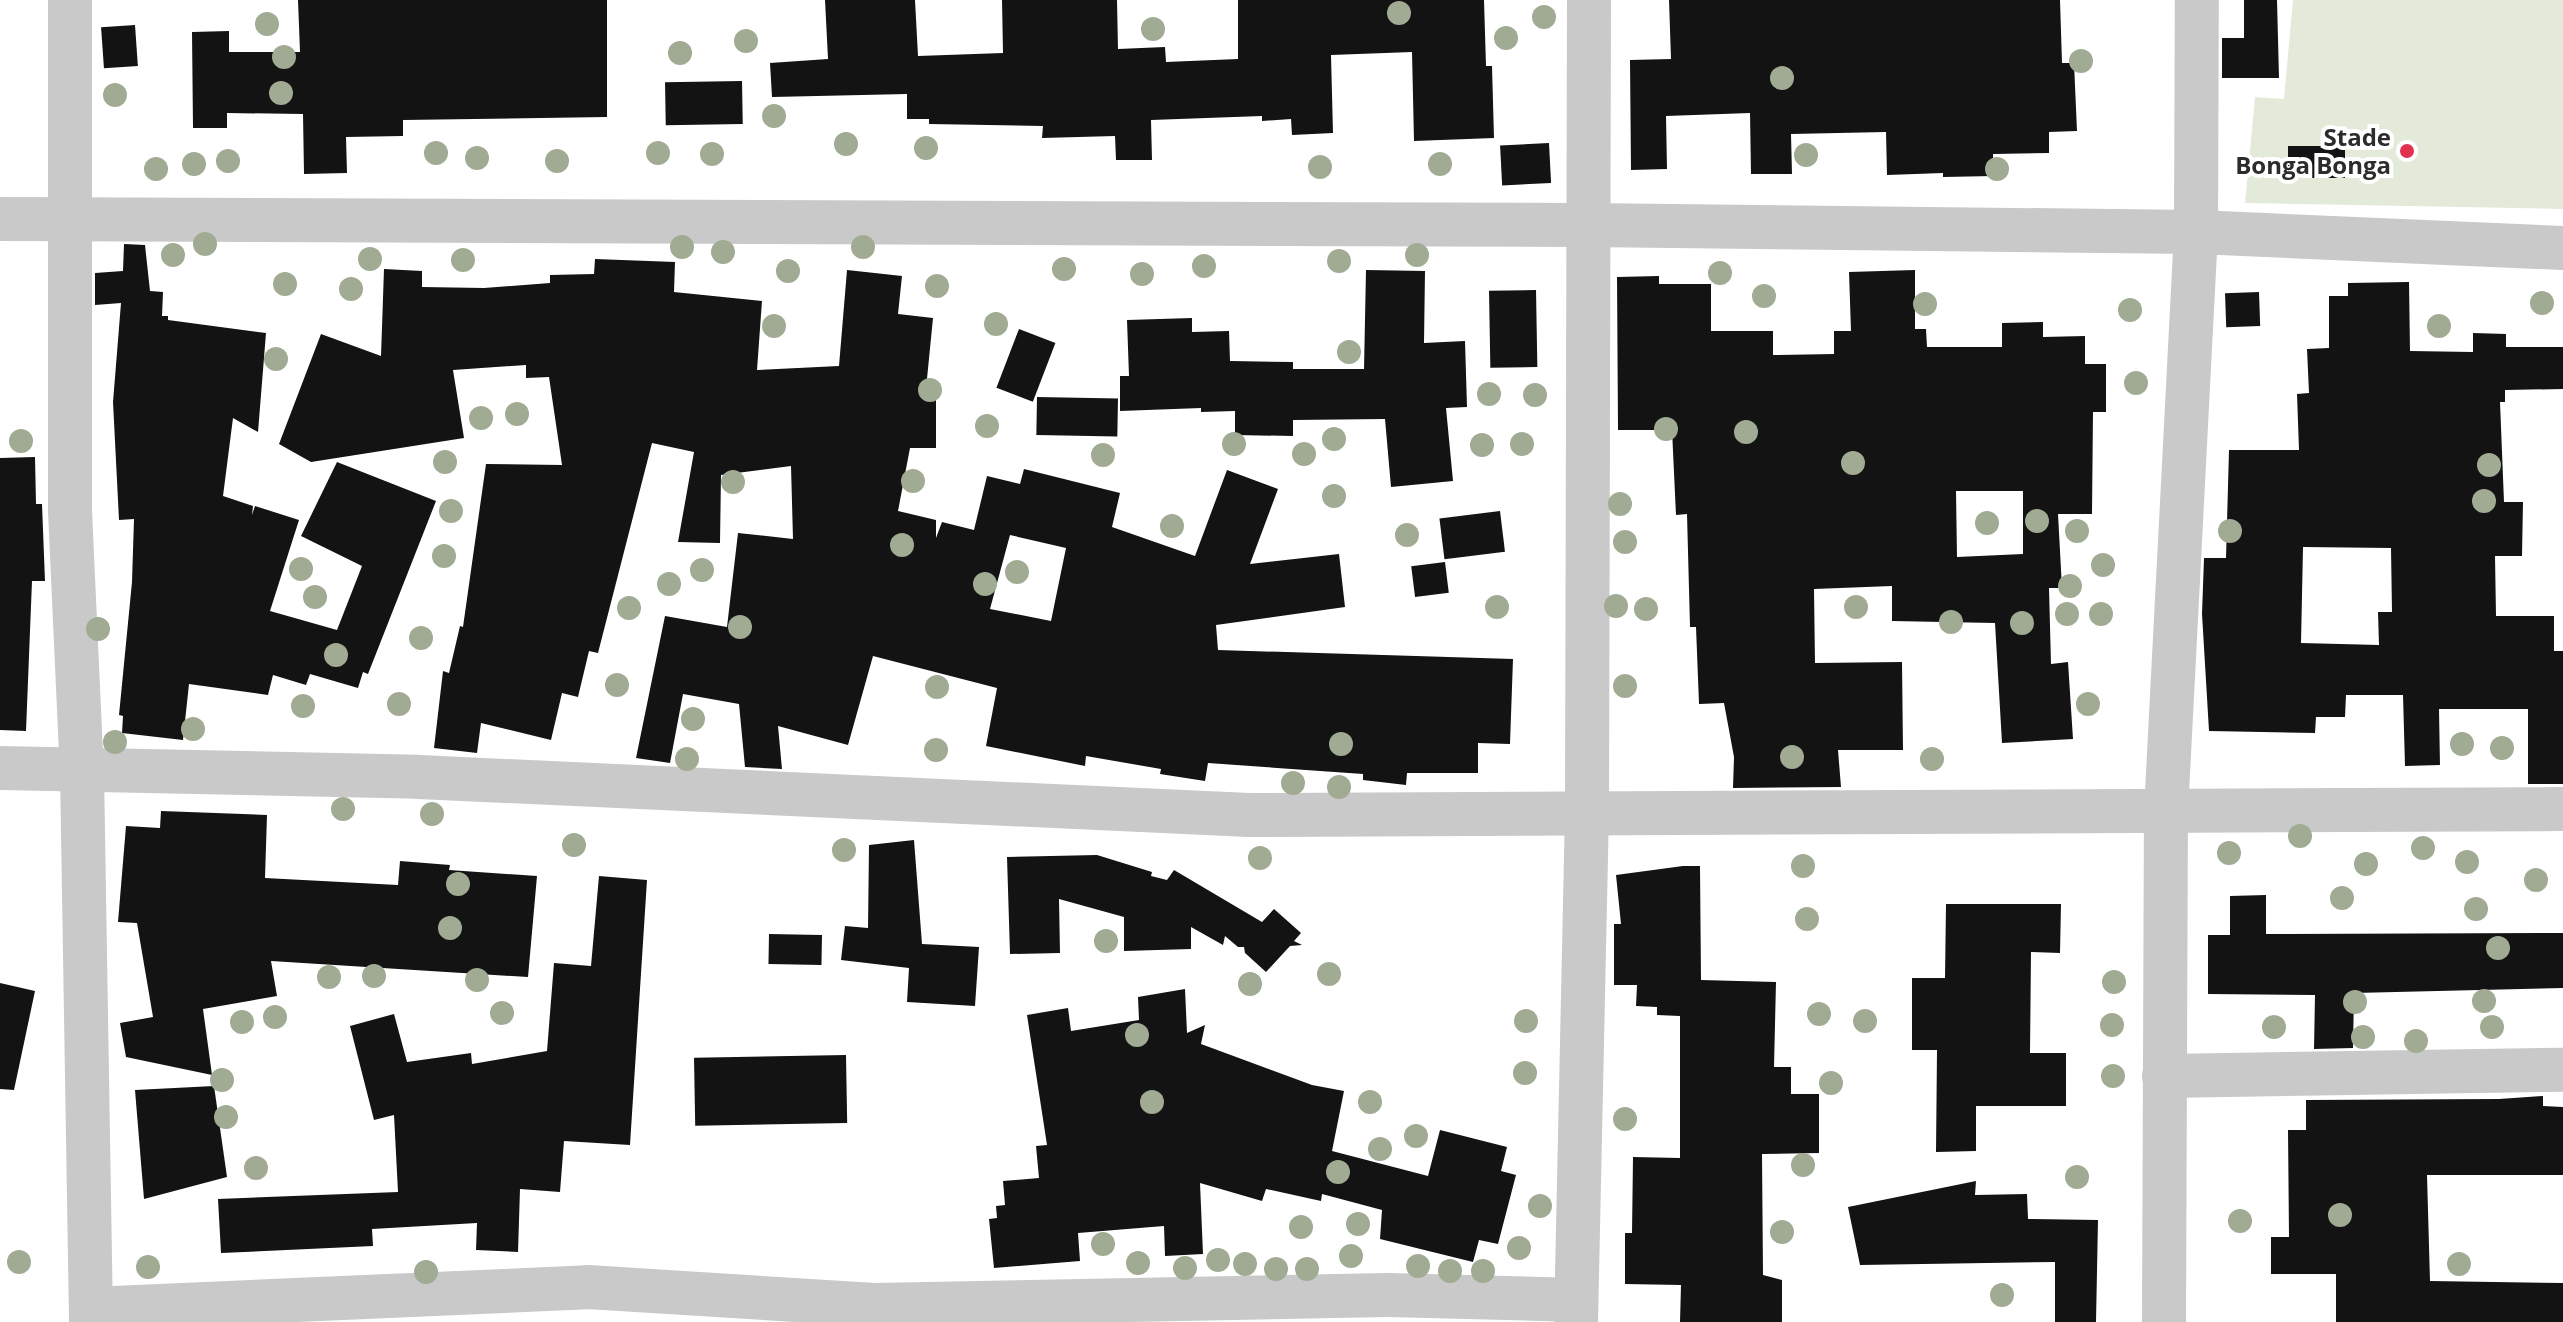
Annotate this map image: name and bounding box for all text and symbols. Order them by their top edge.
place label: Stade Bonga Bonga [2235,123,2391,179]
marker: Stade Bonga Bonga [2398,142,2416,160]

